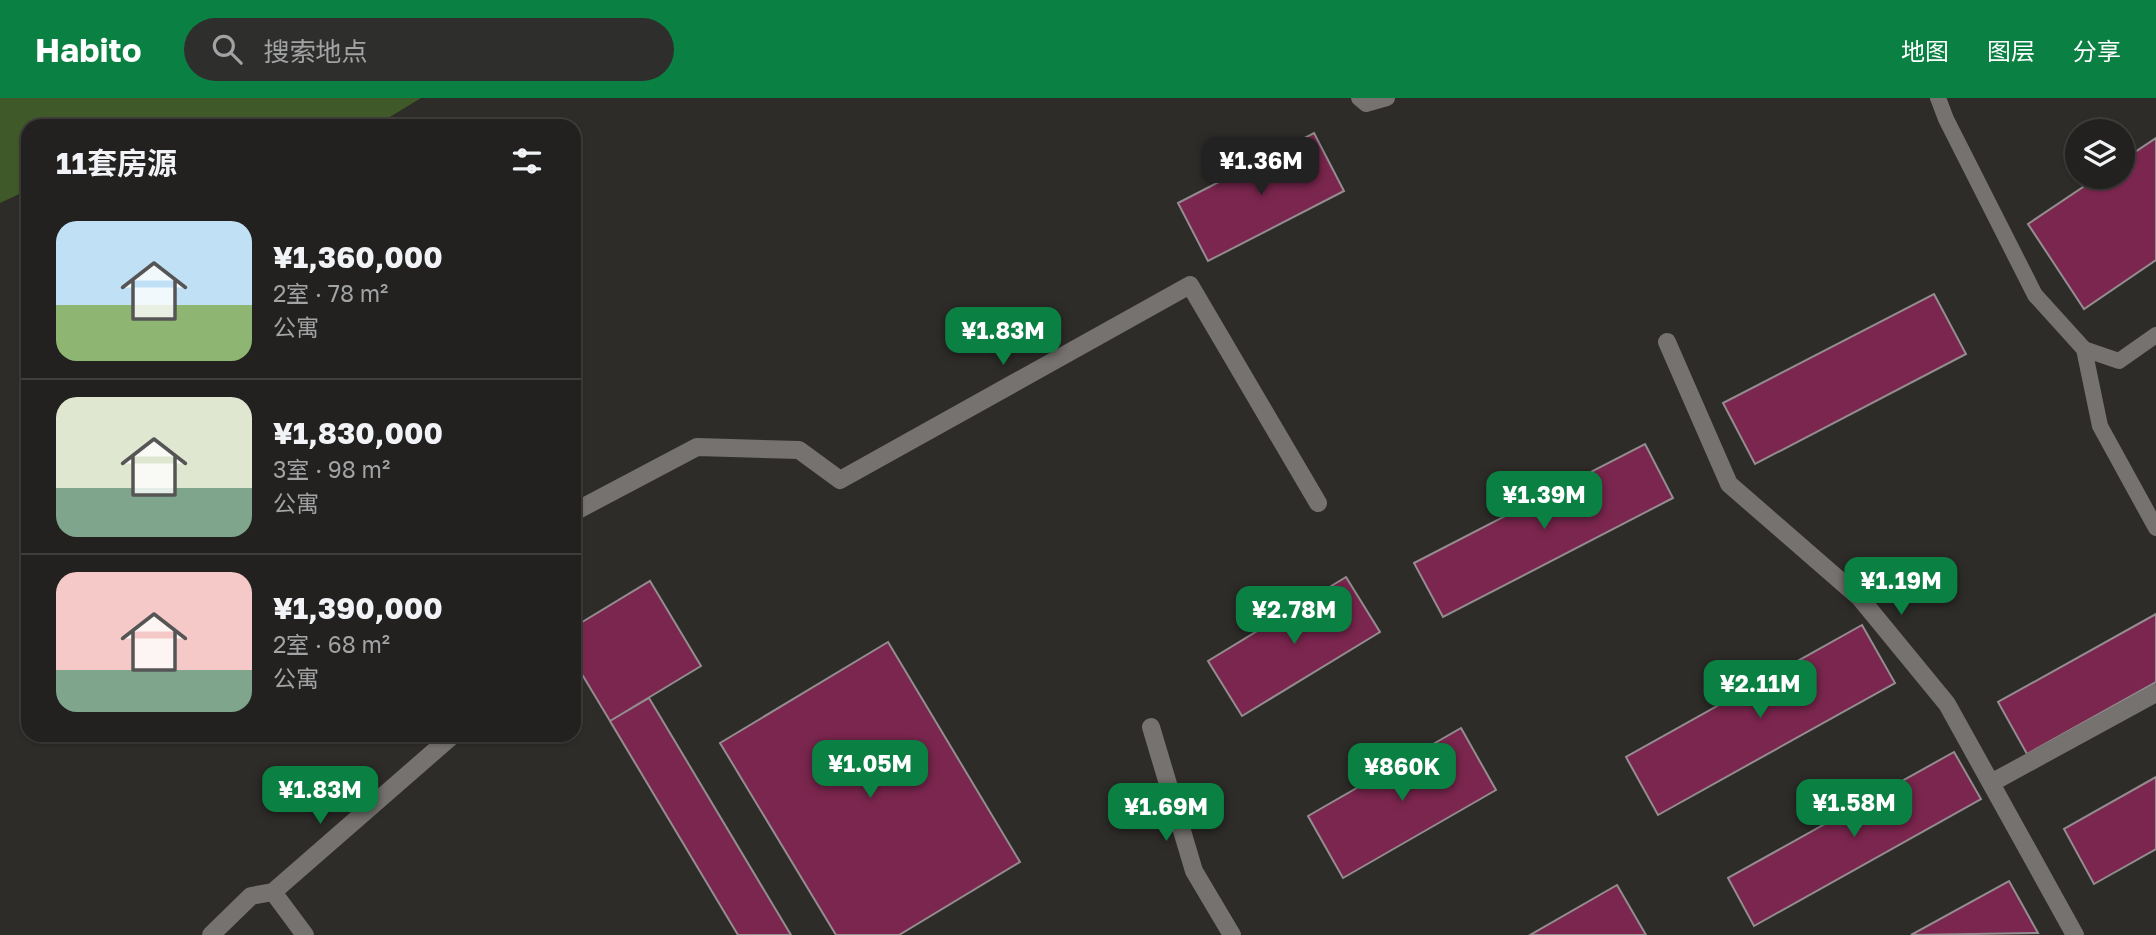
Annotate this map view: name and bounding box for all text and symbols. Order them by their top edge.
search box [184,18,674,81]
text: Habito [35,30,142,69]
icon: search [208,30,246,68]
text: 搜索地点 [264,36,368,67]
text: 地图 [1901,36,1949,65]
text: 图层 [1987,36,2035,65]
text: 分享 [2073,36,2121,65]
map controls [2065,119,2135,189]
button: layers [2065,119,2135,189]
pin: ¥1.36M [1204,138,1318,197]
icon: filters [508,142,546,180]
text: 11套房源 [56,145,177,181]
text: ¥1.36M [1219,146,1303,174]
text: ¥1,360,000 [273,239,443,275]
icon: home [112,249,196,333]
text: 2室 · 78 m² [273,279,388,307]
pin: ¥1.83M [946,308,1060,367]
text: 公寓 [273,313,319,341]
text: ¥1.83M [961,316,1045,344]
text: ¥1,830,000 [273,415,443,451]
icon: home [112,425,196,509]
text: 3室 · 98 m² [273,455,390,483]
pin: ¥1.39M [1487,472,1601,531]
text: ¥1.39M [1502,480,1586,508]
text: 公寓 [273,489,319,517]
pin: ¥1.19M [1844,558,1958,617]
text: ¥1.19M [1860,566,1942,594]
pin: ¥2.78M [1237,587,1351,646]
text: ¥1,390,000 [273,590,443,626]
text: ¥2.78M [1252,595,1336,623]
icon: home [112,600,196,684]
text: 2室 · 68 m² [273,630,390,658]
pin: ¥2.11M [1703,660,1817,720]
text: 公寓 [273,664,319,692]
text: ¥2.11M [1720,669,1800,697]
pin: ¥1.05M [813,740,927,800]
pin: ¥860K [1353,744,1451,803]
text: ¥1.05M [828,749,912,777]
text: ¥860K [1364,752,1440,780]
pin: ¥1.83M [263,766,377,826]
text: ¥1.83M [278,775,362,803]
pin: ¥1.58M [1797,780,1911,839]
pin: ¥1.69M [1109,784,1223,843]
text: ¥1.58M [1812,788,1896,816]
text: ¥1.69M [1124,792,1208,820]

